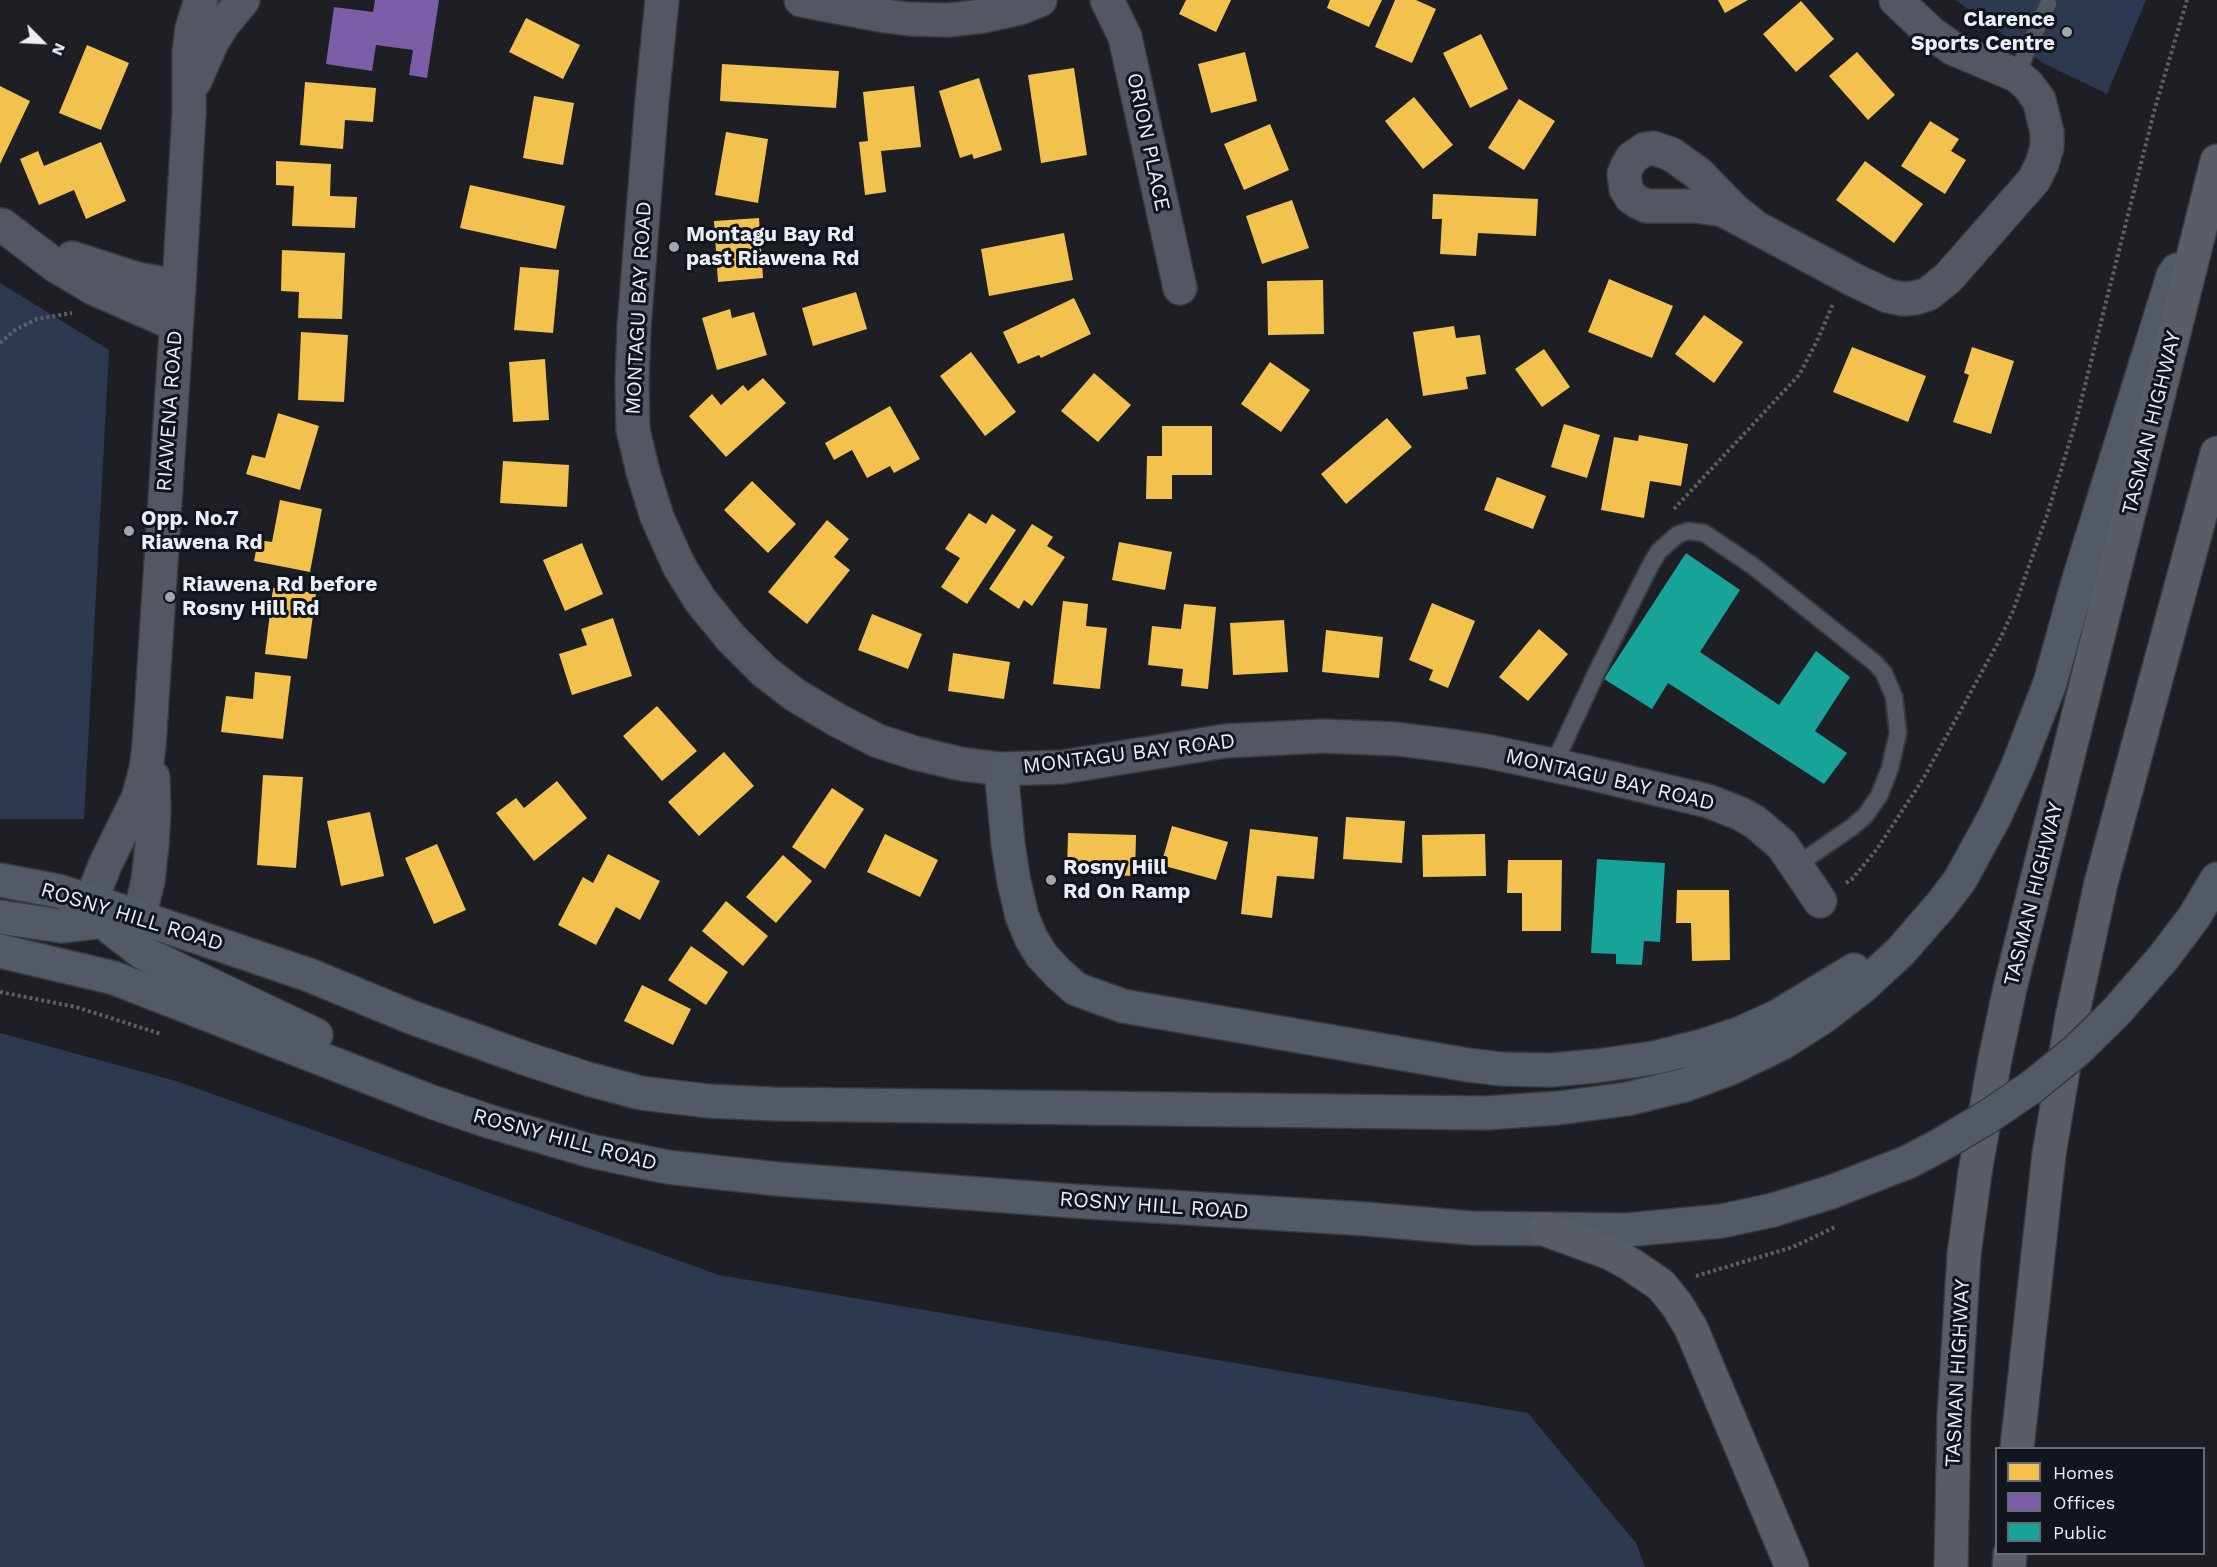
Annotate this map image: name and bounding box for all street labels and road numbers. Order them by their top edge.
street label: ORION PLACE [1121,71,1175,213]
street label: MONTAGU BAY ROAD [621,201,657,415]
street label: TASMAN HIGHWAY [2117,329,2187,517]
street label: RIAWENA ROAD [152,330,188,492]
street label: MONTAGU BAY ROAD [1021,728,1237,780]
street label: MONTAGU BAY ROAD [1503,744,1717,816]
street label: TASMAN HIGHWAY [1999,800,2069,988]
street label: ROSNY HILL ROAD [38,877,226,957]
street label: ROSNY HILL ROAD [470,1103,660,1177]
street label: ROSNY HILL ROAD [1059,1187,1249,1225]
street label: TASMAN HIGHWAY [1940,1278,1976,1468]

